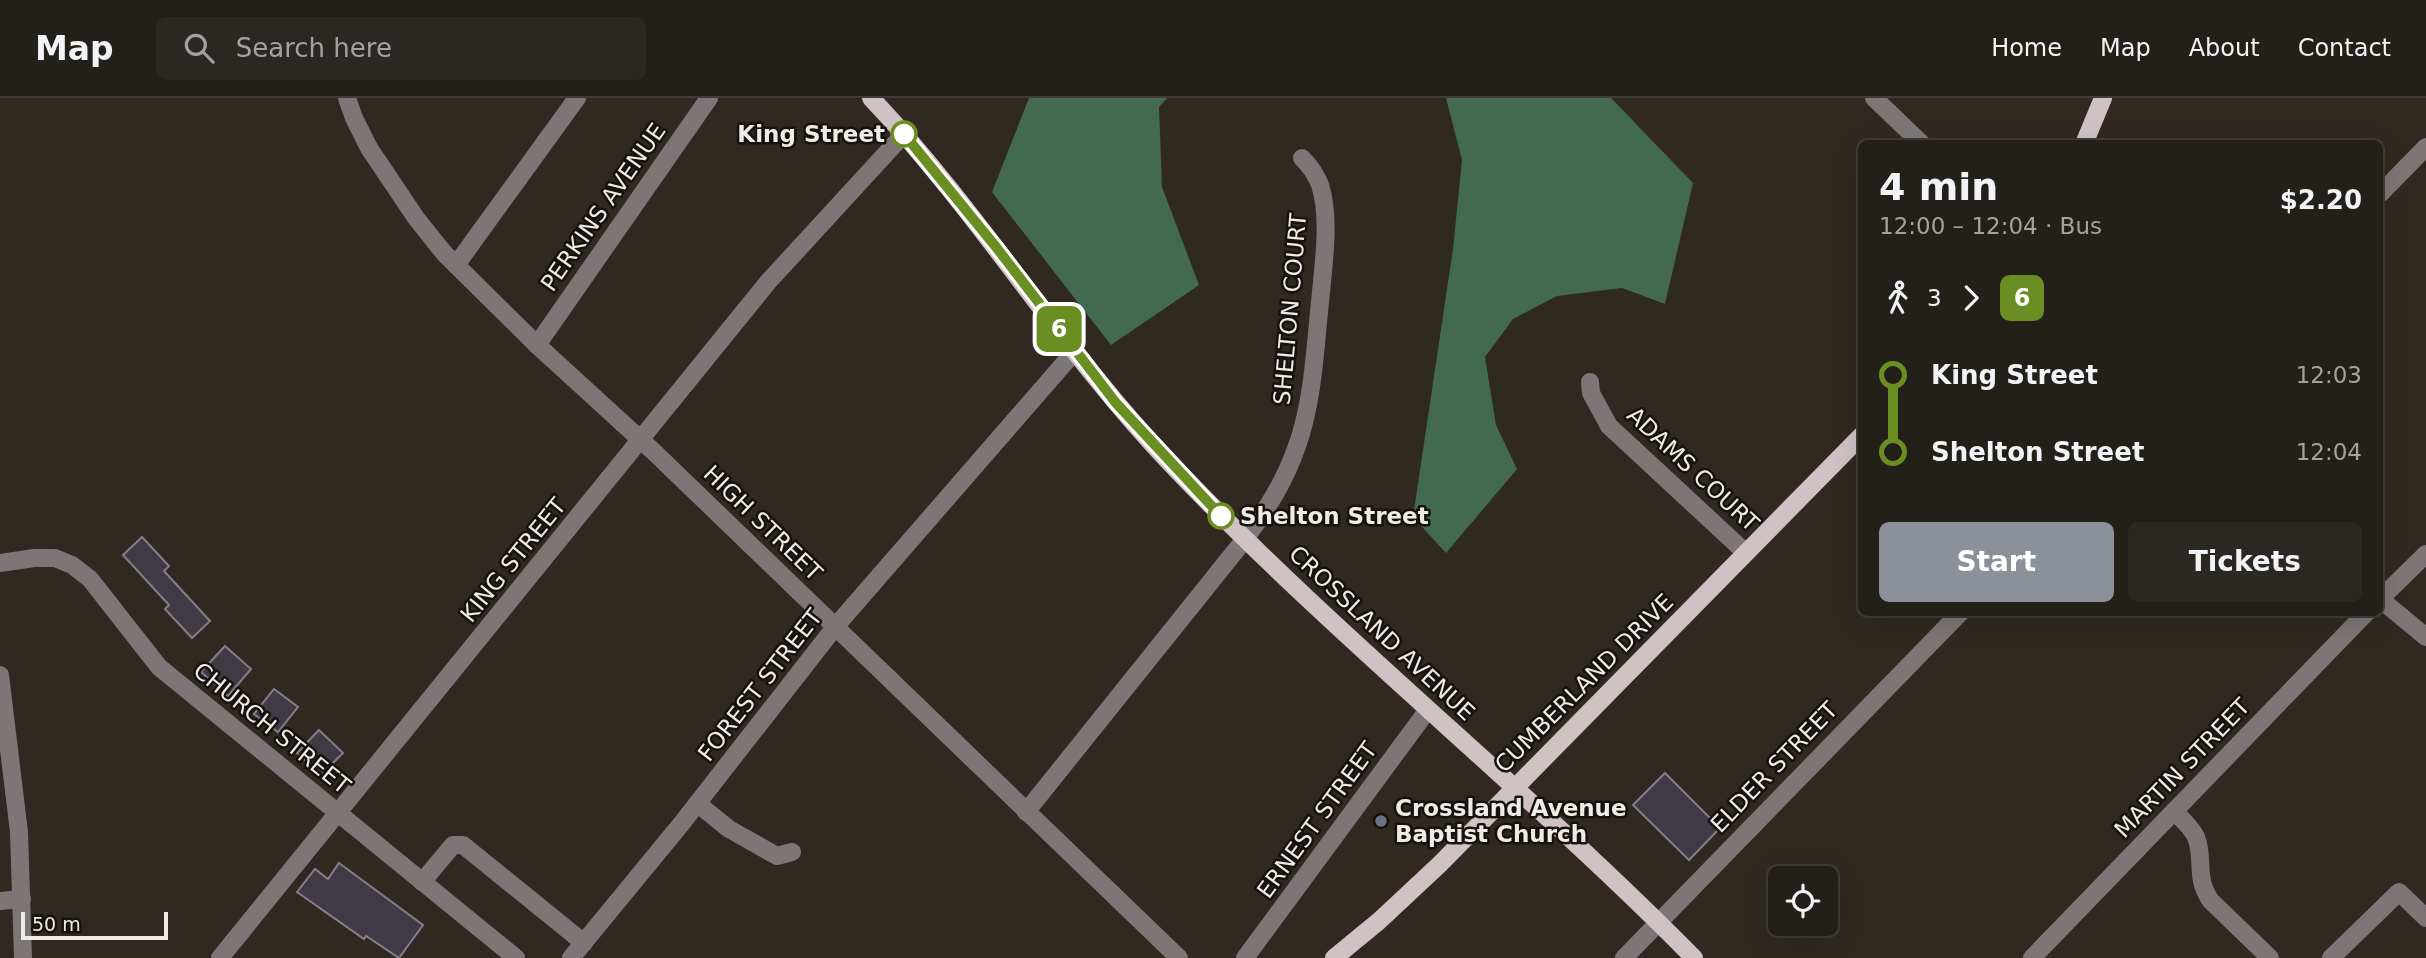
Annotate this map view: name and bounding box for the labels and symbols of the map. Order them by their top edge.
street label: PERKINS AVENUE [535,118,671,296]
place label: King Street [737,121,885,147]
marker: King Street [891,121,917,147]
street label: SHELTON COURT [1269,211,1311,406]
line badge: 6 [1036,306,1082,352]
street label: ADAMS COURT [1622,402,1765,537]
street label: HIGH STREET [698,460,828,587]
street label: KING STREET [455,492,572,627]
marker: Shelton Street [1208,503,1234,529]
place label: Shelton Street [1240,503,1429,529]
street label: CROSSLAND AVENUE [1284,540,1480,726]
street label: CUMBERLAND DRIVE [1490,589,1678,777]
street label: FOREST STREET [693,603,828,766]
street label: CHURCH STREET [189,657,356,800]
street label: MARTIN STREET [2109,692,2256,843]
street label: ELDER STREET [1705,696,1843,837]
street label: ERNEST STREET [1252,736,1383,903]
place label: Crossland Avenue Baptist Church [1395,795,1627,847]
marker: Crossland Avenue Baptist Church [1373,813,1389,829]
scale bar [21,909,168,941]

